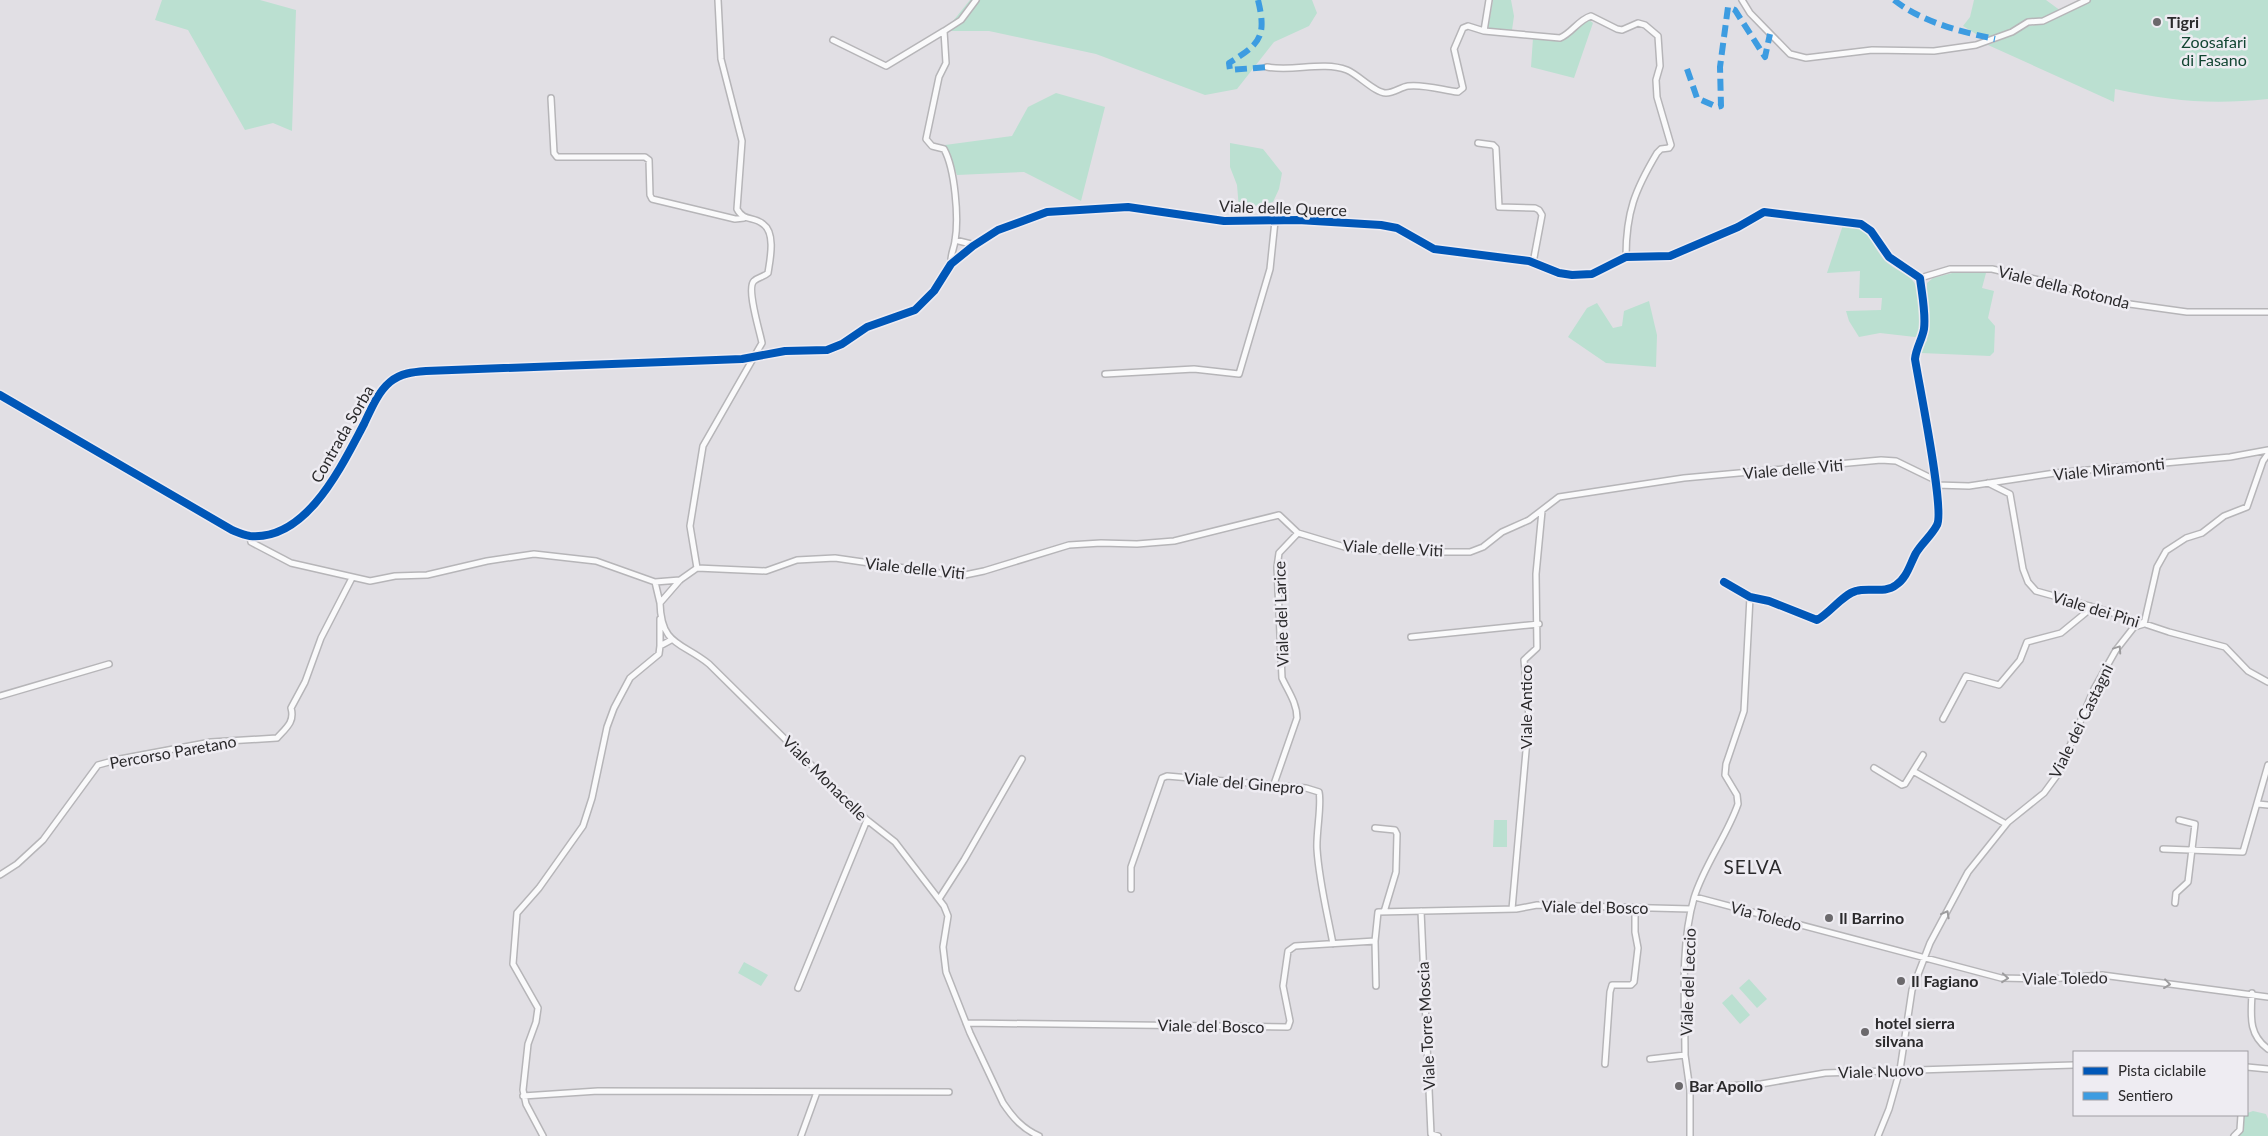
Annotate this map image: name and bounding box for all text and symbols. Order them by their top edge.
place label: Tigri [2167,12,2199,31]
marker: Tigri [2151,16,2163,28]
park label: Zoosafari di Fasano [2181,32,2247,69]
street label: Viale delle Querce [1219,196,1347,219]
street label: Viale della Rotonda [1996,261,2132,312]
street label: Contrada Sorba [306,382,377,486]
street label: Viale Miramonti [2052,453,2166,484]
street label: Viale delle Viti [1742,455,1844,482]
street label: Viale delle Viti [1342,535,1444,560]
street label: Viale delle Viti [864,553,966,582]
street label: Viale del Larice [1269,561,1292,667]
street label: Viale dei Pini [2050,586,2142,631]
one-way arrow [2112,646,2121,655]
street label: Viale dei Castagni [2045,661,2116,781]
street label: Viale Antico [1516,665,1535,749]
street label: Percorso Paretano [108,731,238,772]
street label: Viale Monacelle [779,732,871,824]
street label: Viale del Ginepro [1183,768,1305,797]
district label: SELVA [1723,855,1783,878]
street label: Viale del Bosco [1541,896,1649,917]
street label: Via Toledo [1728,897,1804,934]
place label: Il Barrino [1839,908,1904,927]
one-way arrow [1939,910,1949,919]
marker: Il Barrino [1823,912,1835,924]
street label: Viale del Leccio [1676,928,1699,1036]
street label: Viale Torre Moscia [1413,961,1438,1091]
street label: Viale Toledo [2022,967,2108,988]
place label: Il Fagiano [1911,971,1978,990]
one-way arrow [2001,972,2009,983]
marker: Il Fagiano [1895,975,1907,987]
one-way arrow [2163,978,2171,989]
place label: hotel sierra silvana [1875,1013,1955,1050]
street label: Viale del Bosco [1157,1015,1265,1036]
marker: hotel sierra silvana [1859,1026,1871,1038]
legend [2073,1051,2248,1116]
street label: Viale Nuovo [1838,1060,1924,1081]
text: Pista ciclabile [2118,1061,2206,1079]
place label: Bar Apollo [1689,1076,1763,1095]
marker: Bar Apollo [1673,1080,1685,1092]
text: Sentiero [2118,1086,2173,1104]

